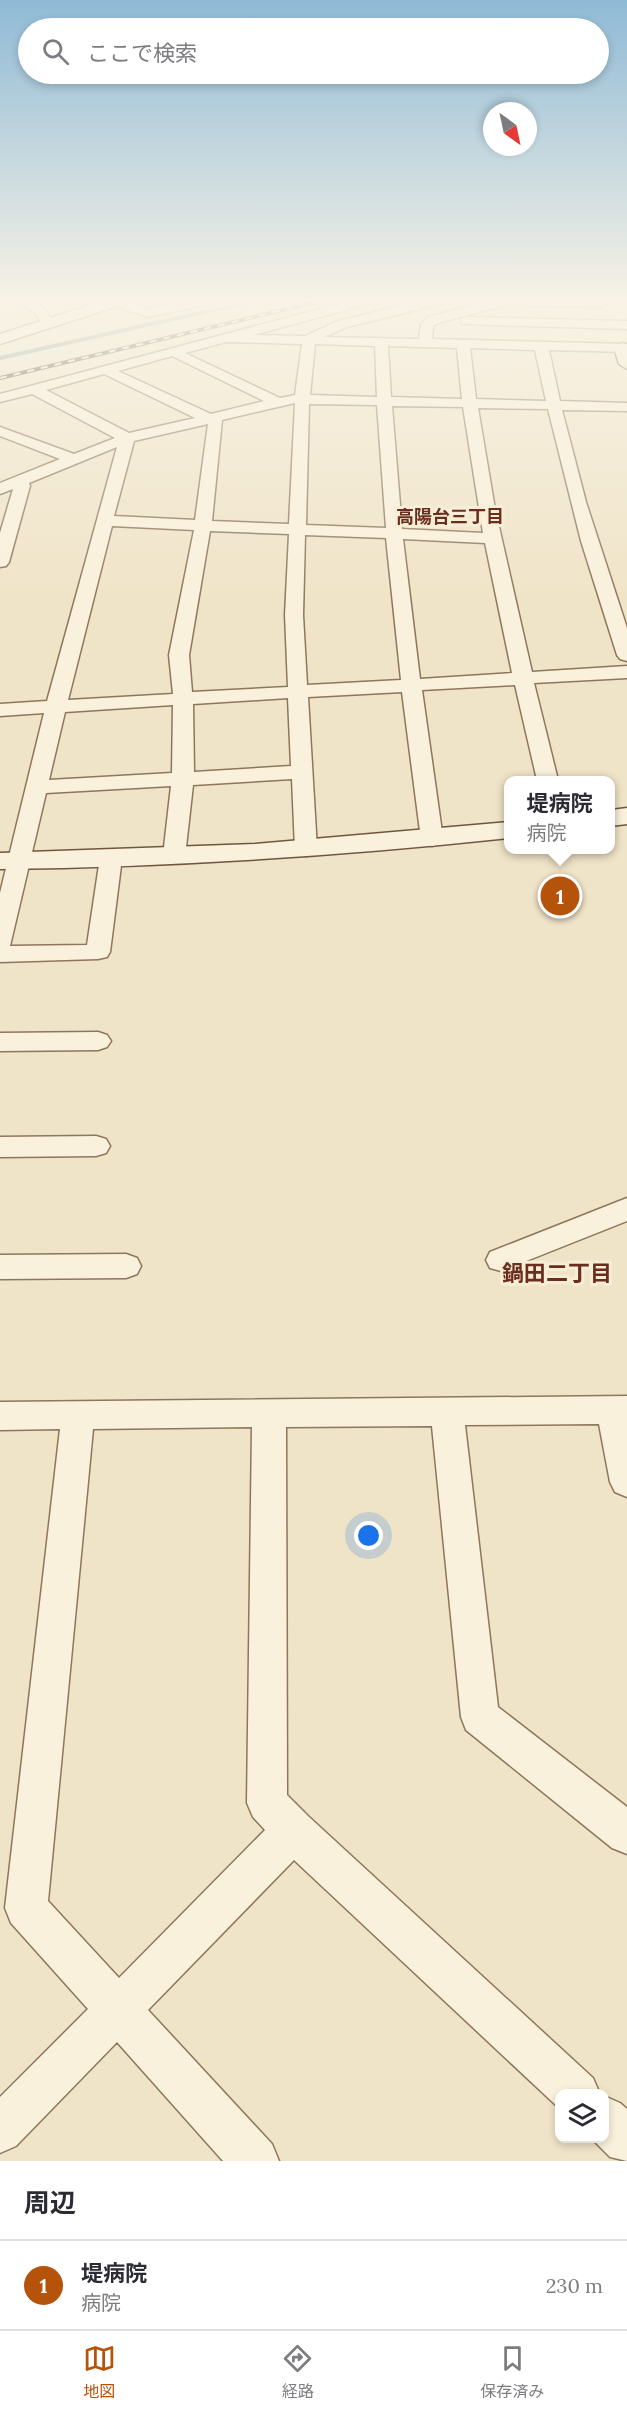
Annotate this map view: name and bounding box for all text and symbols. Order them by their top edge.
search box [18,18,609,84]
icon: search [39,35,72,68]
text: ここで検索 [87,39,197,67]
north arrow [483,102,537,156]
district label: 高陽台三丁目 [396,505,504,528]
popup [504,776,615,854]
text: 堤病院 [526,789,593,817]
text: 病院 [526,820,566,845]
pin: 1 [540,874,580,918]
district label: 鍋田二丁目 [502,1259,612,1287]
your location [354,1521,383,1550]
map controls [555,2089,609,2143]
button: layers [555,2089,609,2143]
text: 周辺 [24,2186,76,2219]
text: 堤病院 [81,2259,147,2287]
text: 1 [39,2273,48,2298]
text: 230 m [546,2273,603,2298]
text: 病院 [81,2290,121,2315]
tab: 地図 [83,2342,116,2402]
tab: 経路 [281,2342,314,2402]
tab: 保存済み [480,2342,544,2402]

